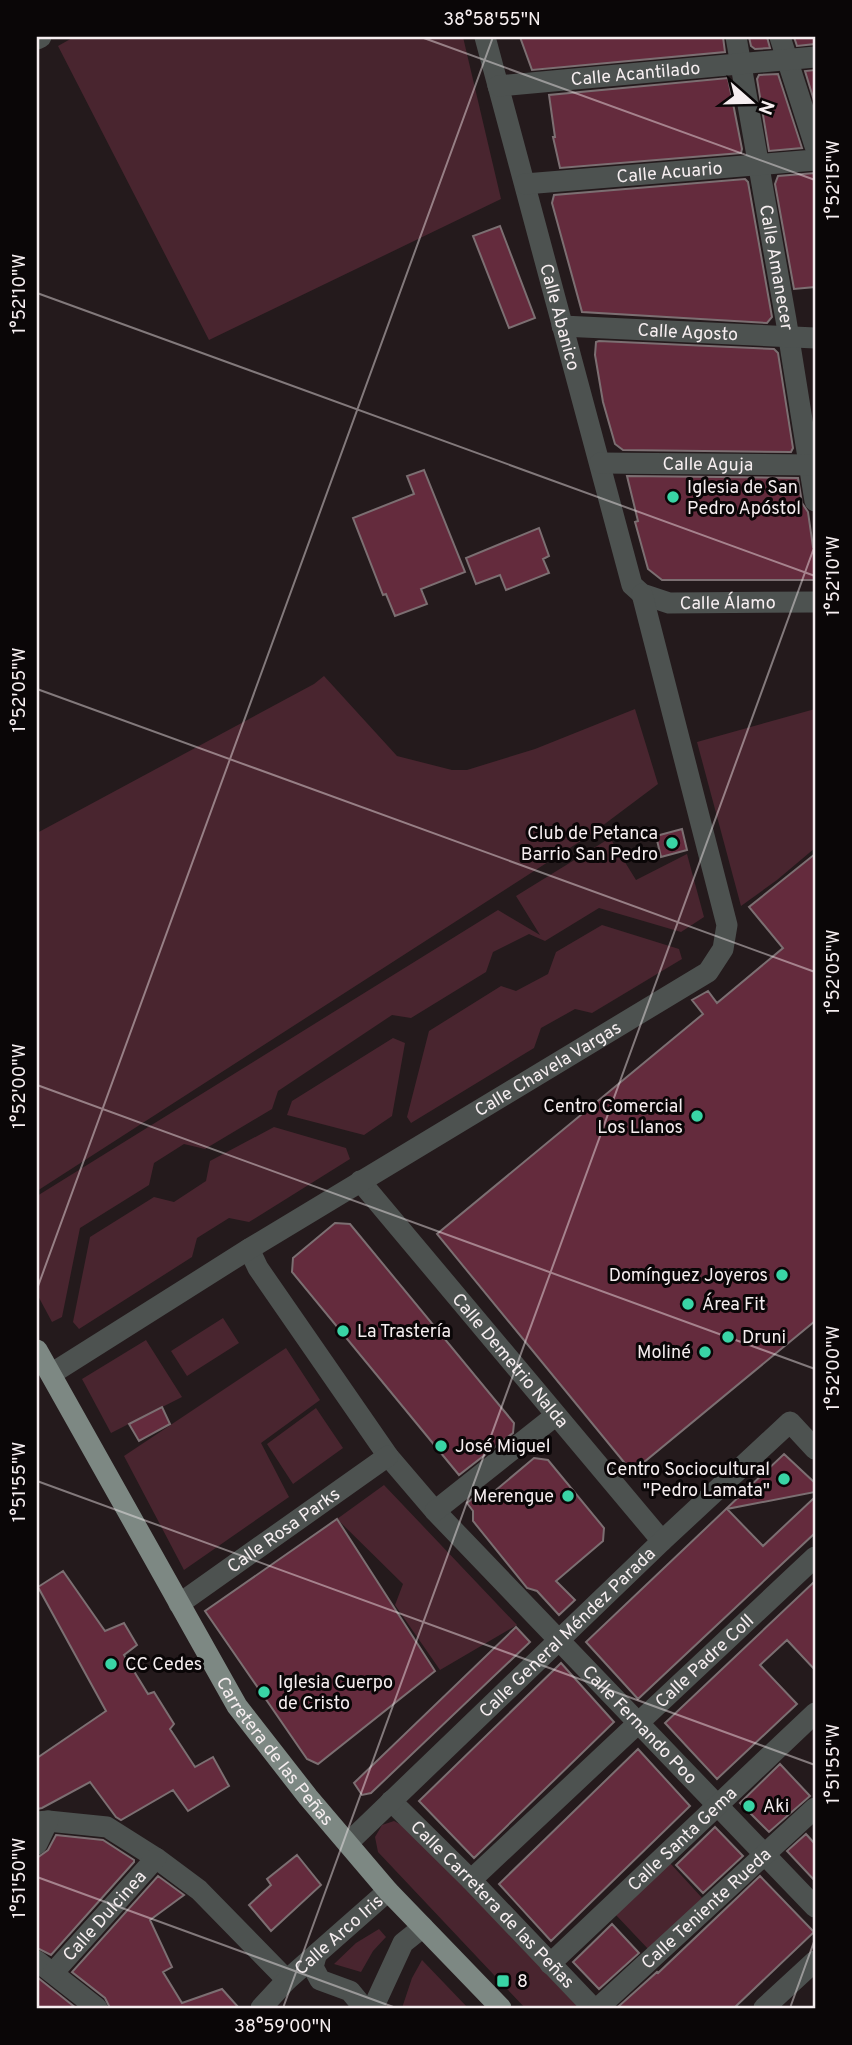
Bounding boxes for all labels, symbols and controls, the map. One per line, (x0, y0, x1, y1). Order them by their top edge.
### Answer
text: 38°58'55"N (443, 9, 541, 32)
street label: Calle Acantilado (570, 58, 701, 92)
north arrow (716, 66, 786, 136)
text: N (751, 97, 779, 118)
text: 1°52'15"W (823, 140, 846, 220)
street label: Calle Acuario (616, 158, 723, 189)
street label: Calle Amanecer (753, 203, 798, 332)
text: 1°52'10"W (9, 254, 32, 334)
street label: Calle Abanico (533, 261, 584, 374)
street label: Calle Agosto (637, 320, 739, 347)
street label: Calle Aguja (662, 454, 753, 477)
place label: Iglesia de San Pedro Apóstol (687, 477, 801, 521)
marker: Iglesia de San Pedro Apóstol (665, 489, 681, 505)
text: 1°52'10"W (823, 536, 846, 616)
street label: Calle Álamo (680, 591, 776, 616)
text: 1°52'05"W (9, 647, 32, 733)
place label: Club de Petanca Barrio San Pedro (521, 823, 658, 867)
marker: Club de Petanca Barrio San Pedro (664, 835, 680, 851)
text: 1°52'05"W (823, 929, 846, 1015)
street label: Calle Chavela Vargas (471, 1017, 626, 1123)
text: 1°52'00"W (9, 1043, 32, 1129)
place label: Centro Comercial Los Llanos (543, 1096, 683, 1140)
marker: Centro Comercial Los Llanos (689, 1108, 705, 1124)
place label: Domínguez Joyeros (609, 1265, 768, 1288)
marker: Domínguez Joyeros (774, 1267, 790, 1283)
street label: Calle Demetrio Nalda (446, 1289, 572, 1434)
place label: Área Fit (702, 1292, 766, 1317)
marker: Área Fit (680, 1296, 696, 1312)
place label: La Trastería (357, 1321, 451, 1344)
marker: La Trastería (335, 1323, 351, 1339)
text: 1°52'00"W (823, 1325, 846, 1411)
place label: Druni (742, 1327, 786, 1350)
marker: Druni (720, 1329, 736, 1345)
place label: Moliné (637, 1342, 691, 1365)
marker: Moliné (697, 1344, 713, 1360)
place label: José Miguel (455, 1436, 551, 1459)
marker: José Miguel (433, 1438, 449, 1454)
text: 1°51'55"W (9, 1442, 32, 1522)
place label: Centro Sociocultural "Pedro Lamata" (606, 1459, 770, 1503)
marker: Centro Sociocultural "Pedro Lamata" (776, 1471, 792, 1487)
street label: Calle Rosa Parks (223, 1483, 345, 1579)
place label: Merengue (473, 1486, 554, 1509)
marker: Merengue (560, 1488, 576, 1504)
street label: Calle General Méndez Parada (475, 1543, 661, 1724)
street label: Calle Padre Coll (651, 1610, 759, 1714)
place label: CC Cedes (125, 1654, 202, 1677)
marker: CC Cedes (103, 1656, 119, 1672)
street label: Calle Fernando Poo (576, 1661, 701, 1790)
place label: Iglesia Cuerpo de Cristo (278, 1672, 393, 1716)
street label: Carretera de las Peñas (210, 1673, 338, 1831)
marker: Iglesia Cuerpo de Cristo (256, 1684, 272, 1700)
text: 1°51'55"W (823, 1724, 846, 1804)
street label: Calle Santa Gema (624, 1783, 743, 1897)
place label: Aki (763, 1796, 789, 1819)
marker: Aki (741, 1798, 757, 1814)
street label: Calle Carretera de las Peñas (405, 1816, 579, 1994)
text: 1°51'50"W (9, 1838, 32, 1918)
street label: Calle Teniente Rueda (637, 1844, 777, 1975)
street label: Calle Dulcinea (59, 1866, 152, 1967)
street label: Calle Arco Iris (290, 1890, 389, 1981)
place label: 8 (517, 1971, 528, 1994)
marker: 8 (495, 1973, 511, 1989)
text: 38°59'00"N (234, 2016, 332, 2039)

